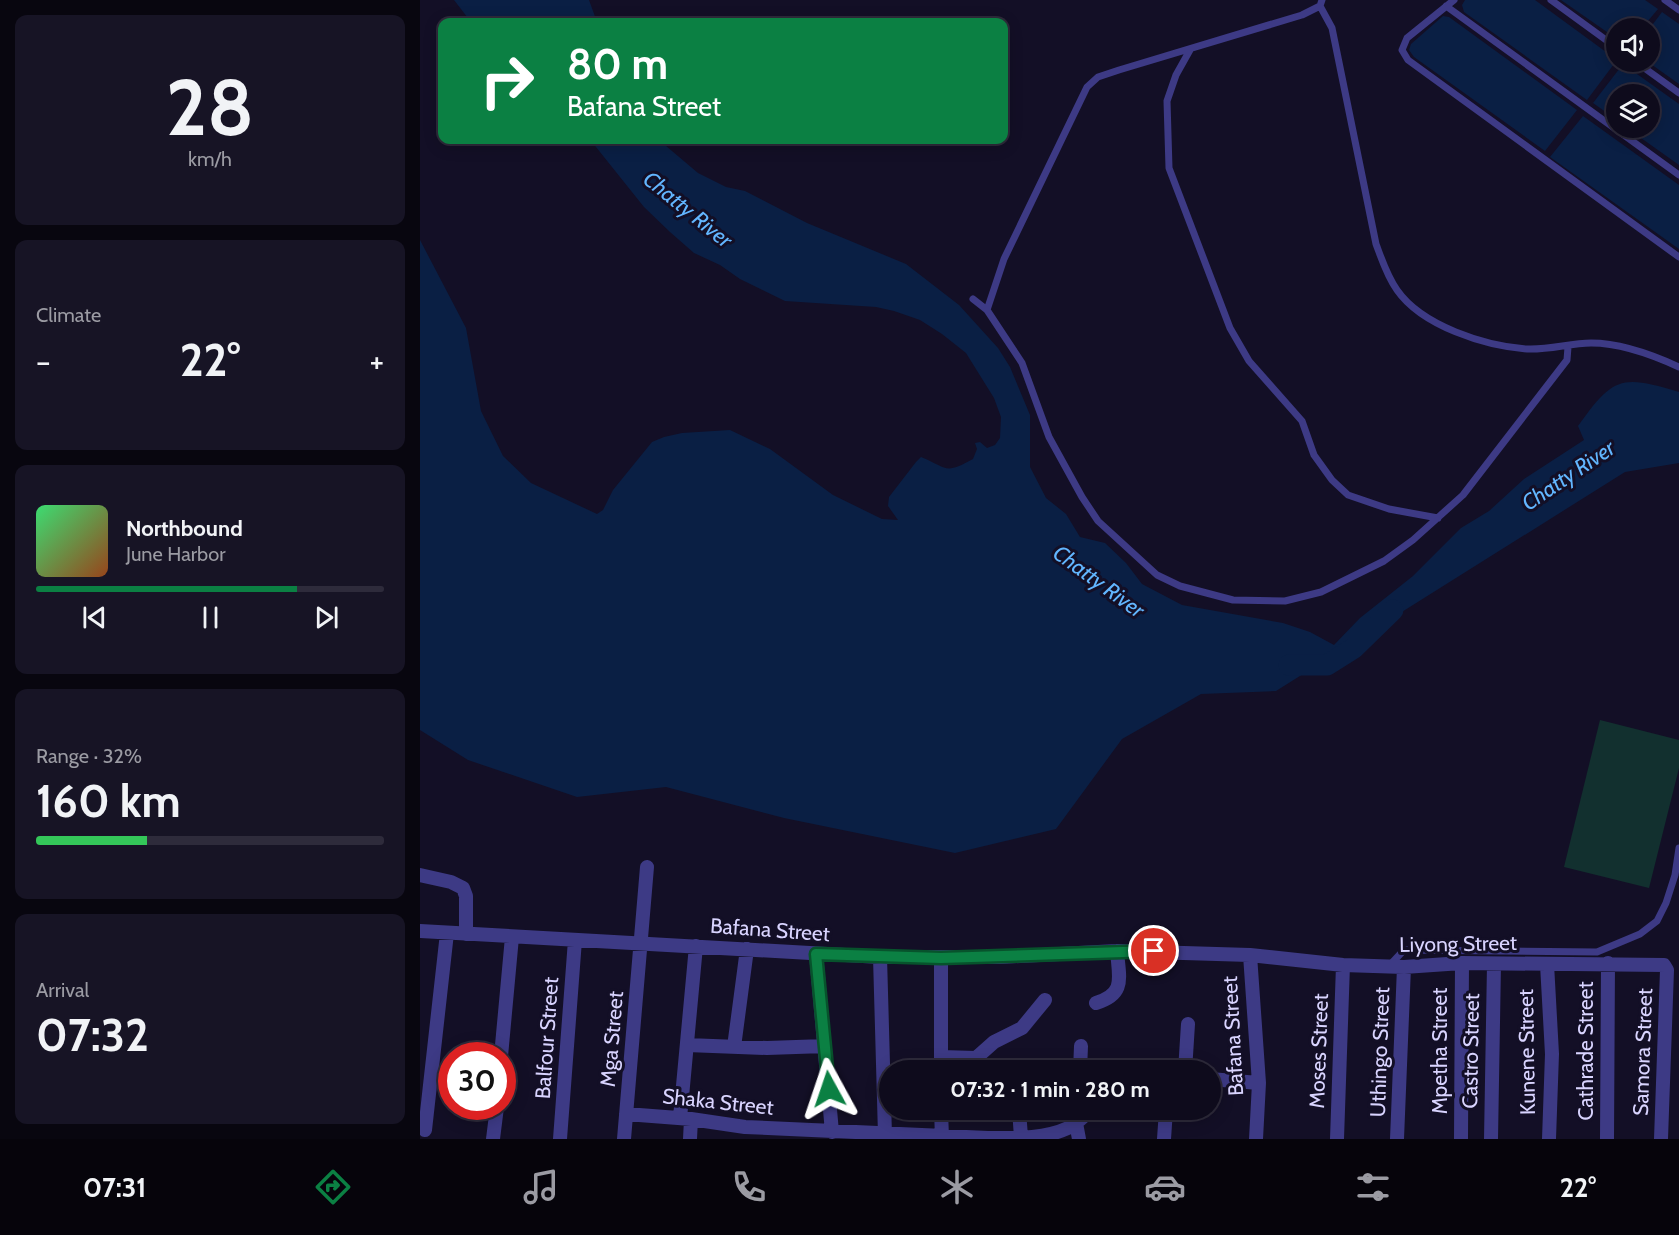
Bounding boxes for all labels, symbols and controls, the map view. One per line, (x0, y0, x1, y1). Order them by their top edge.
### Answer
map controls (1606, 18, 1660, 138)
button: sound (1606, 18, 1660, 72)
text: 80 m (567, 38, 668, 90)
icon: right (468, 42, 546, 120)
text: 28 (166, 60, 254, 155)
button: layers (1606, 84, 1660, 138)
text: Bafana Street (567, 90, 721, 123)
text: km/h (188, 147, 232, 171)
water label: Chatty River (638, 165, 739, 254)
text: Climate (36, 303, 101, 327)
text: 22° (180, 333, 240, 387)
text: − (36, 341, 51, 381)
text: + (369, 341, 384, 381)
water label: Chatty River (1517, 434, 1621, 516)
text: Northbound (126, 515, 243, 542)
water label: Chatty River (1048, 539, 1151, 624)
text: June Harbor (126, 542, 226, 566)
icon: previous (78, 601, 111, 634)
icon: pause (194, 601, 227, 634)
icon: next (310, 601, 343, 634)
text: Range · 32% (36, 744, 142, 768)
text: 160 km (36, 774, 181, 828)
street label: Bafana Street (709, 913, 831, 946)
pin (1128, 925, 1179, 976)
street label: Liyong Street (1399, 930, 1517, 957)
icon: arrive (1137, 934, 1170, 967)
street label: Bafana Street (1217, 975, 1248, 1097)
street label: Balfour Street (530, 976, 563, 1100)
text: Arrival (36, 978, 89, 1002)
street label: Cathrade Street (1573, 982, 1598, 1120)
street label: Uthingo Street (1365, 986, 1394, 1118)
street label: Mpetha Street (1427, 988, 1452, 1114)
street label: Samora Street (1628, 988, 1657, 1116)
street label: Kunene Street (1513, 989, 1540, 1115)
street label: Mga Street (595, 990, 628, 1088)
street label: Moses Street (1304, 993, 1333, 1109)
street label: Castro Street (1457, 993, 1484, 1109)
text: 07:32 (36, 1008, 149, 1062)
speed limit sign: 30 (438, 1042, 516, 1120)
position arrow (797, 1057, 861, 1121)
text: 07:32 · 1 min · 280 m (950, 1076, 1150, 1103)
street label: Shaka Street (661, 1083, 775, 1120)
icon: directions (312, 1166, 354, 1208)
icon: music (520, 1166, 562, 1208)
icon: phone (728, 1166, 770, 1208)
icon: climate (936, 1166, 978, 1208)
icon: car (1144, 1166, 1186, 1208)
icon: filters (1352, 1166, 1394, 1208)
text: 07:31 (83, 1171, 146, 1204)
text: 22° (1560, 1171, 1596, 1204)

